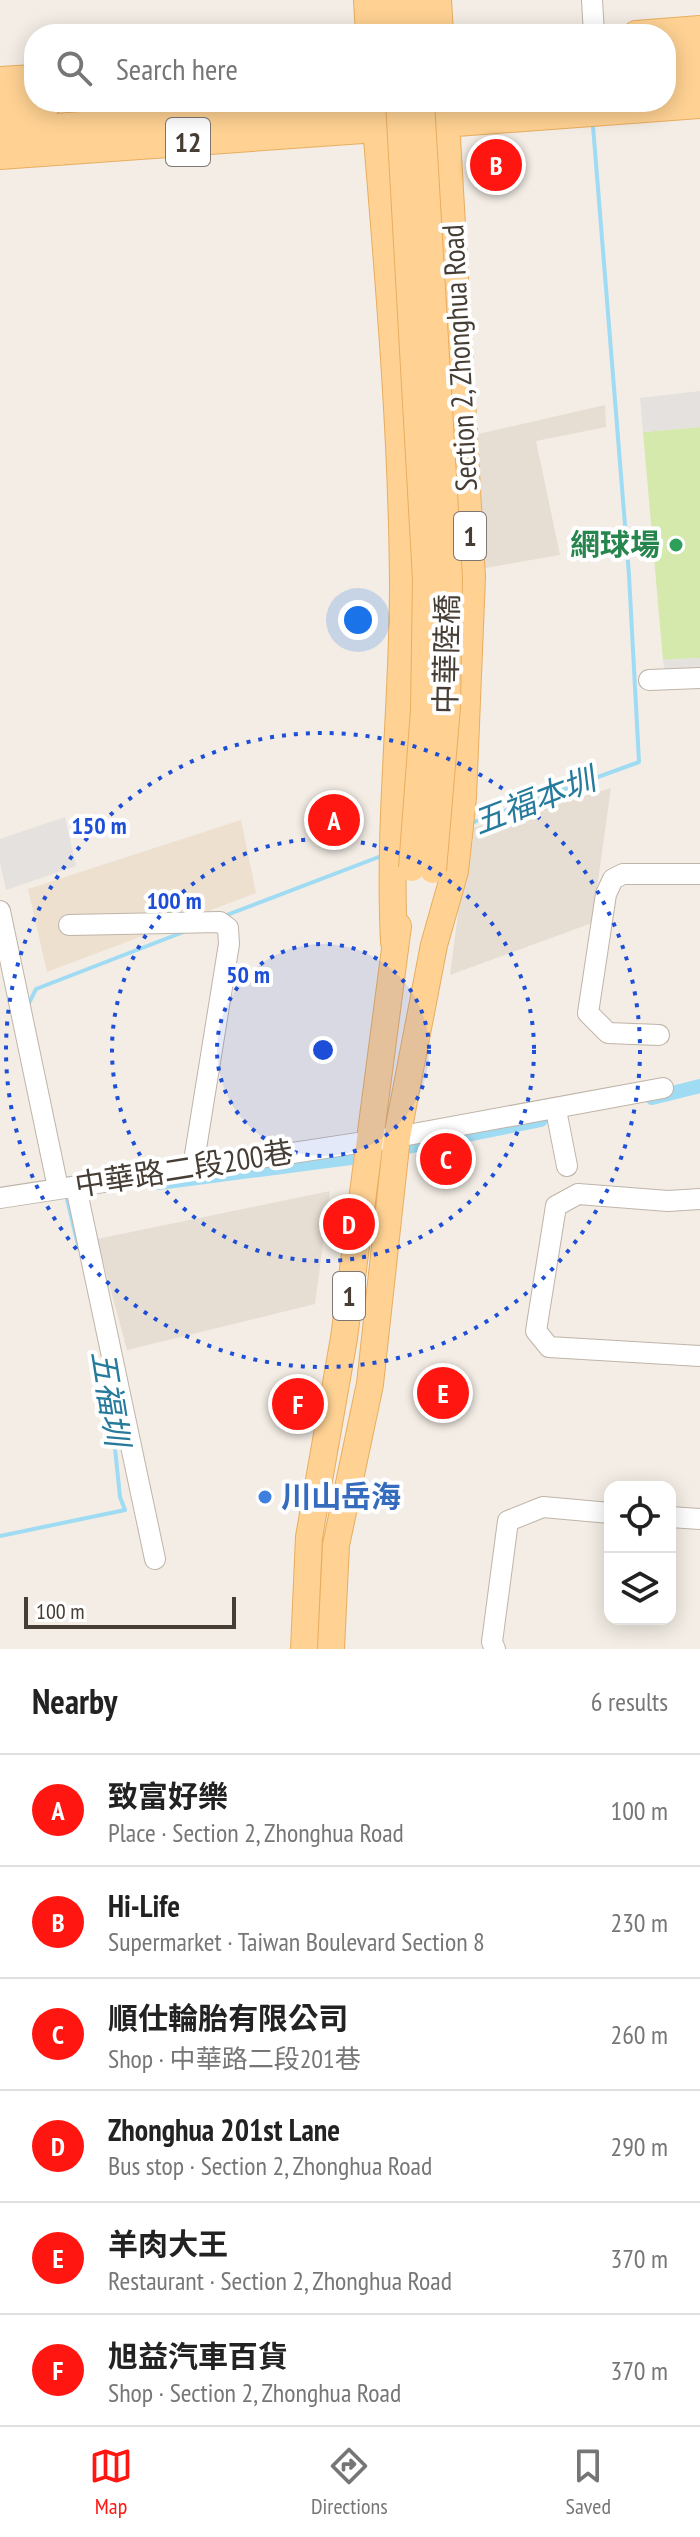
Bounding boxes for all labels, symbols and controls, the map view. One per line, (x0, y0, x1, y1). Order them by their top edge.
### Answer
search box (24, 24, 676, 112)
icon: search (52, 46, 96, 90)
text: Search here (116, 49, 238, 88)
road number: 12 (166, 118, 210, 166)
pin: B (470, 135, 522, 195)
street label: Section 2, Zhonghua Road (432, 224, 485, 492)
road number: 1 (454, 512, 486, 560)
place label: 網球場 (570, 524, 660, 563)
marker: 網球場 (667, 536, 685, 554)
street label: 中華陸橋 (425, 594, 466, 714)
your location (338, 600, 378, 640)
water label: 五福本圳 (466, 756, 605, 843)
pin: A (308, 790, 360, 850)
text: 150 m (71, 810, 127, 841)
text: 100 m (146, 885, 202, 916)
text: 50 m (226, 959, 270, 990)
centre of rings (309, 1036, 337, 1064)
pin: C (420, 1129, 472, 1189)
street label: 中華路二段200巷 (72, 1131, 296, 1204)
pin: D (323, 1194, 375, 1254)
road number: 1 (333, 1272, 365, 1320)
water label: 五福圳 (83, 1347, 140, 1452)
pin: E (417, 1363, 469, 1423)
pin: F (272, 1374, 324, 1434)
place label: 川山岳海 (281, 1476, 401, 1515)
map controls (604, 1481, 676, 1625)
button: locate (604, 1481, 676, 1553)
marker: 川山岳海 (256, 1488, 274, 1506)
button: layers (604, 1553, 676, 1625)
scale bar (24, 1593, 236, 1629)
text: 100 m (36, 1597, 85, 1625)
text: Nearby (32, 1679, 117, 1723)
text: 6 results (591, 1685, 668, 1718)
text: 致富好樂 (108, 1776, 228, 1815)
text: A (51, 1794, 65, 1827)
text: 100 m (610, 1794, 668, 1827)
text: Place · Section 2, Zhonghua Road (108, 1816, 404, 1849)
text: Hi-Life (108, 1886, 180, 1925)
text: B (52, 1906, 64, 1939)
text: 230 m (610, 1906, 668, 1939)
text: Supermarket · Taiwan Boulevard Section 8 (108, 1925, 485, 1958)
text: 順仕輪胎有限公司 (108, 1998, 348, 2037)
text: C (52, 2018, 64, 2051)
text: 260 m (610, 2018, 668, 2051)
text: Shop · 中華路二段201巷 (108, 2042, 361, 2075)
text: Zhonghua 201st Lane (108, 2110, 340, 2149)
text: D (51, 2130, 65, 2163)
text: 290 m (610, 2130, 668, 2163)
text: Bus stop · Section 2, Zhonghua Road (108, 2149, 432, 2182)
text: 羊肉大王 (108, 2224, 228, 2263)
text: E (52, 2242, 64, 2275)
text: 370 m (610, 2242, 668, 2275)
text: Restaurant · Section 2, Zhonghua Road (108, 2264, 452, 2297)
text: 旭益汽車百貨 (108, 2336, 288, 2375)
text: F (53, 2354, 63, 2387)
text: 370 m (610, 2354, 668, 2387)
text: Shop · Section 2, Zhonghua Road (108, 2376, 401, 2409)
tab: Map (89, 2444, 133, 2520)
tab: Directions (311, 2444, 388, 2520)
tab: Saved (566, 2444, 611, 2520)

